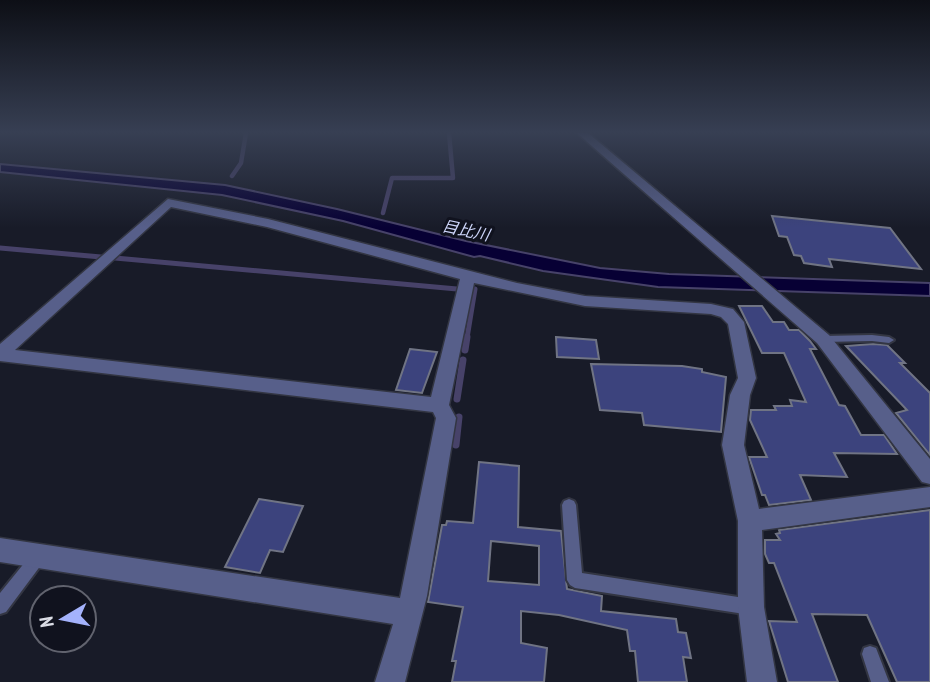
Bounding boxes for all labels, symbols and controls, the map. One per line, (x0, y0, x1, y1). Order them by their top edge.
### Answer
water label: 目比川 (440, 215, 494, 245)
north arrow (28, 584, 98, 654)
text: N (34, 615, 59, 629)

